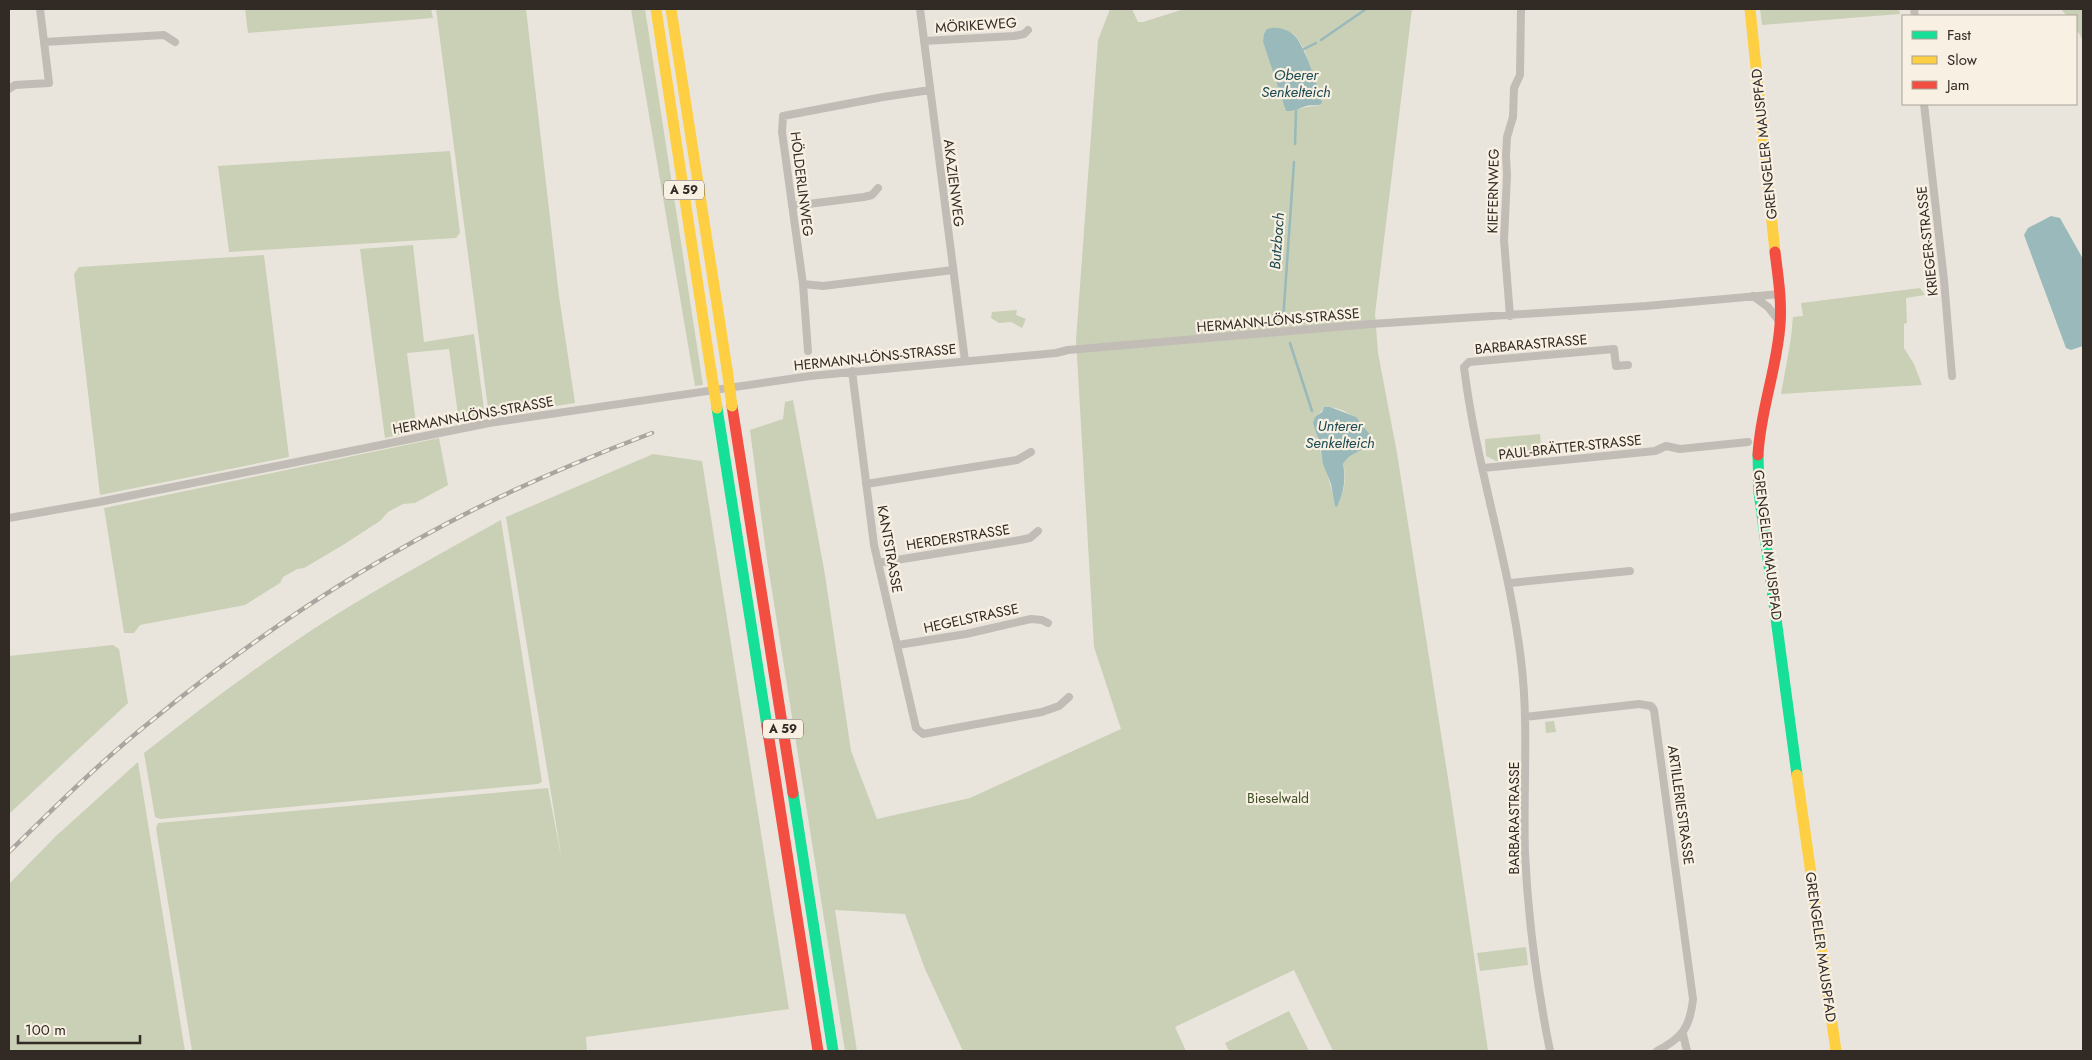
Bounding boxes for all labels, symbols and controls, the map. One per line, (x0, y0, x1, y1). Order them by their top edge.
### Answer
street label: MÖRIKEWEG (935, 12, 1018, 38)
legend (1902, 15, 2077, 105)
text: Fast (1947, 24, 1971, 46)
text: Slow (1947, 49, 1978, 71)
water label: Oberer Senkelteich (1261, 64, 1331, 103)
street label: GRENGELER MAUSPFAD (1746, 68, 1782, 220)
text: Jam (1945, 74, 1970, 96)
street label: HÖLDERLINWEG (786, 130, 818, 238)
street label: AKAZIENWEG (939, 138, 969, 228)
street label: KIEFERNWEG (1482, 148, 1504, 234)
road number: A 59 (664, 180, 704, 200)
street label: KRIEGER-STRASSE (1911, 185, 1943, 297)
water label: Butzbach (1264, 212, 1290, 270)
street label: HERMANN-LÖNS-STRASSE (1196, 303, 1360, 337)
street label: BARBARASTRASSE (1474, 329, 1588, 359)
street label: HERMANN-LÖNS-STRASSE (793, 339, 957, 375)
street label: HERMANN-LÖNS-STRASSE (391, 391, 555, 439)
water label: Unterer Senkelteich (1305, 415, 1375, 454)
street label: PAUL-BRÄTTER-STRASSE (1497, 430, 1643, 464)
street label: GRENGELER MAUSPFAD (1749, 469, 1787, 621)
street label: KANTSTRASSE (872, 504, 908, 594)
street label: HERDERSTRASSE (905, 519, 1011, 555)
street label: HEGELSTRASSE (922, 598, 1020, 638)
road number: A 59 (763, 720, 803, 739)
street label: ARTILLERIESTRASSE (1663, 744, 1699, 866)
street label: BARBARASTRASSE (1504, 762, 1524, 874)
park label: Bieselwald (1247, 788, 1309, 808)
street label: GRENGELER MAUSPFAD (1801, 871, 1841, 1023)
scale bar (18, 1012, 140, 1044)
text: 100 m (25, 1019, 66, 1041)

